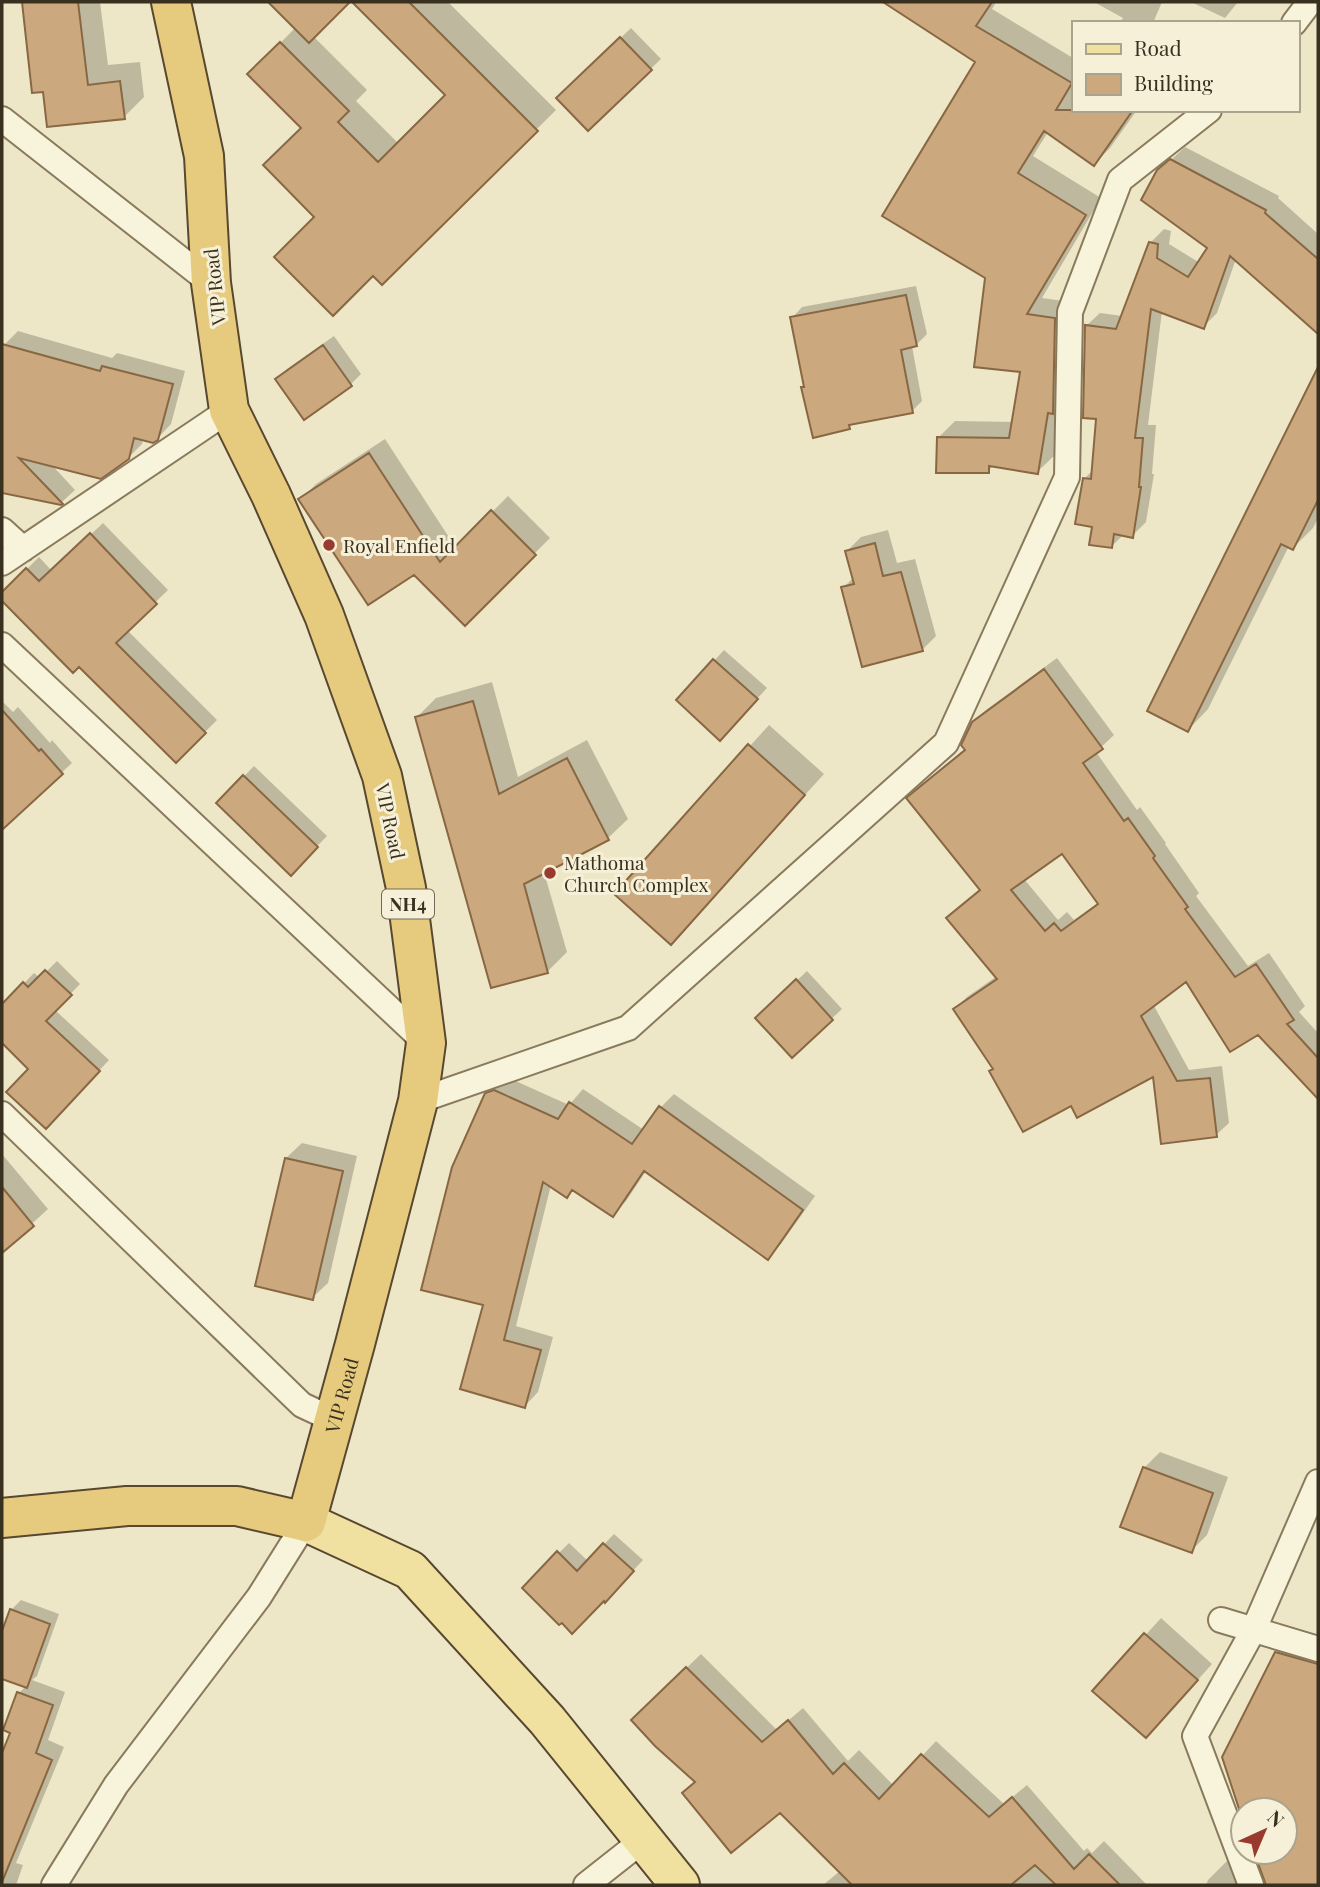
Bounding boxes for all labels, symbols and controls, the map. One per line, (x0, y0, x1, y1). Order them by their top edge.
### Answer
legend (1072, 21, 1299, 112)
text: Road (1134, 33, 1182, 61)
text: Building (1134, 68, 1213, 96)
street label: VIP Road (197, 247, 231, 328)
place label: Royal Enfield (343, 532, 455, 558)
marker: Royal Enfield (321, 537, 337, 553)
street label: VIP Road (370, 780, 412, 861)
place label: Mathoma Church Complex (564, 849, 708, 897)
marker: Mathoma Church Complex (542, 865, 558, 881)
road number: NH4 (382, 890, 434, 918)
street label: VIP Road (318, 1355, 364, 1437)
north arrow (1229, 1796, 1299, 1866)
text: N (1263, 1804, 1291, 1832)

